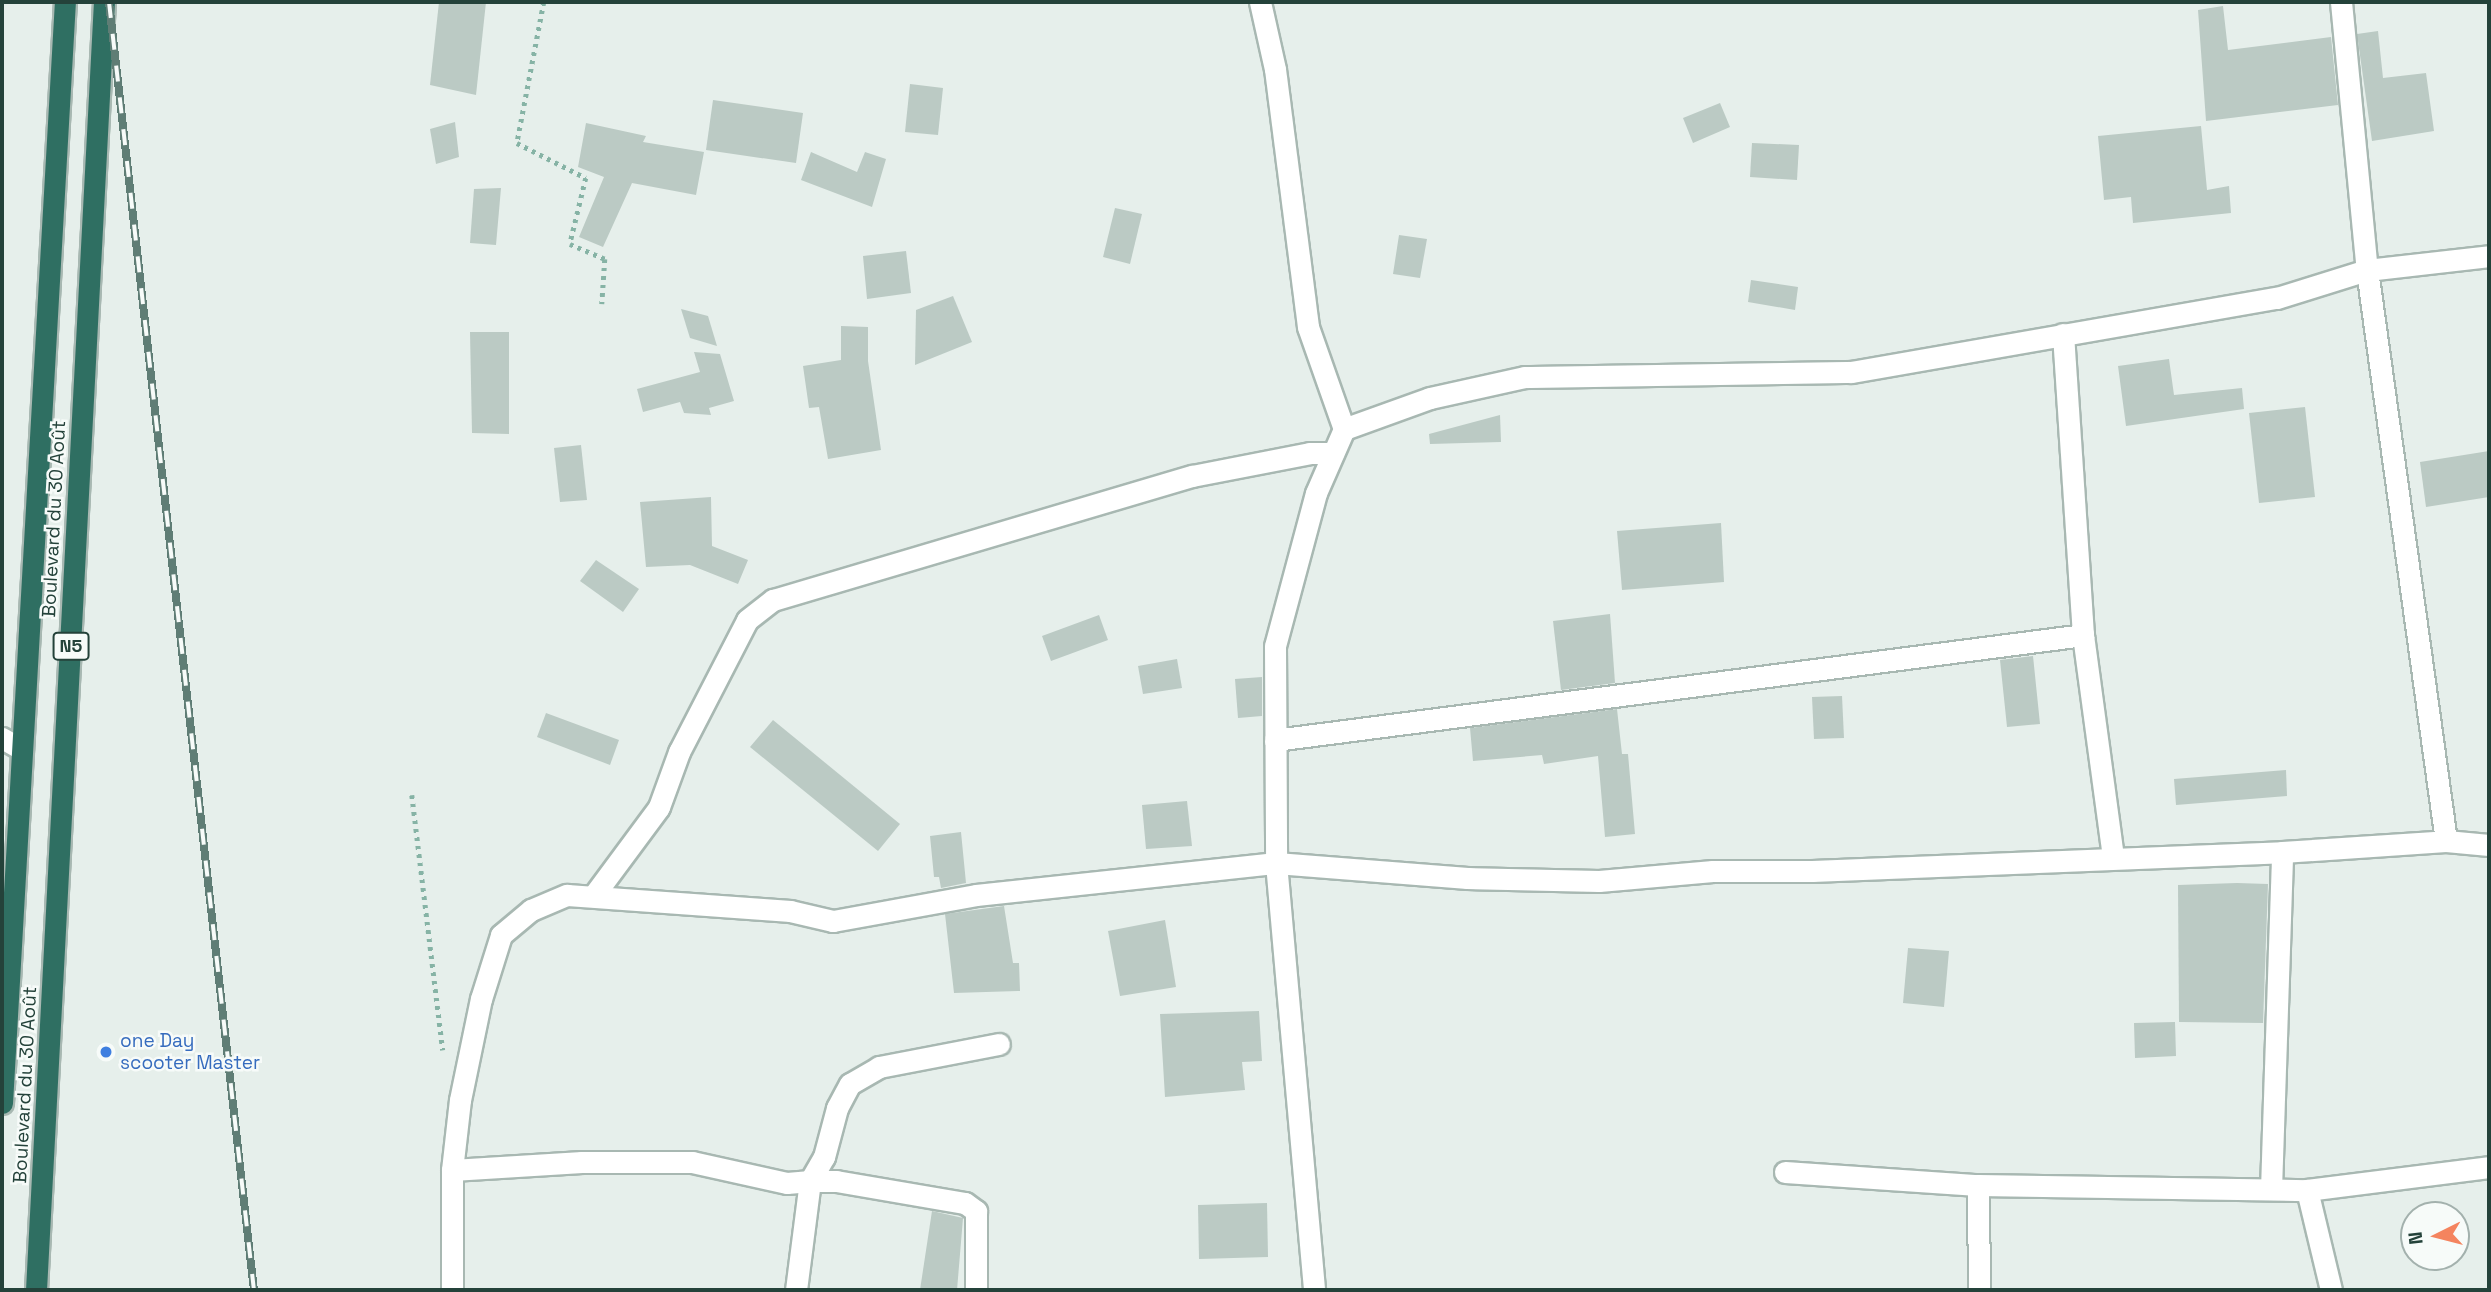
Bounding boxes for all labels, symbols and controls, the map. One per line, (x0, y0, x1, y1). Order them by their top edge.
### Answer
street label: Boulevard du 30 Août (37, 420, 71, 618)
road number: N5 (52, 632, 90, 660)
street label: Boulevard du 30 Août (8, 986, 42, 1184)
place label: one Day scooter Master (120, 1030, 260, 1074)
marker: one Day scooter Master (98, 1044, 114, 1060)
north arrow (2400, 1201, 2470, 1271)
text: N (2403, 1230, 2429, 1246)

